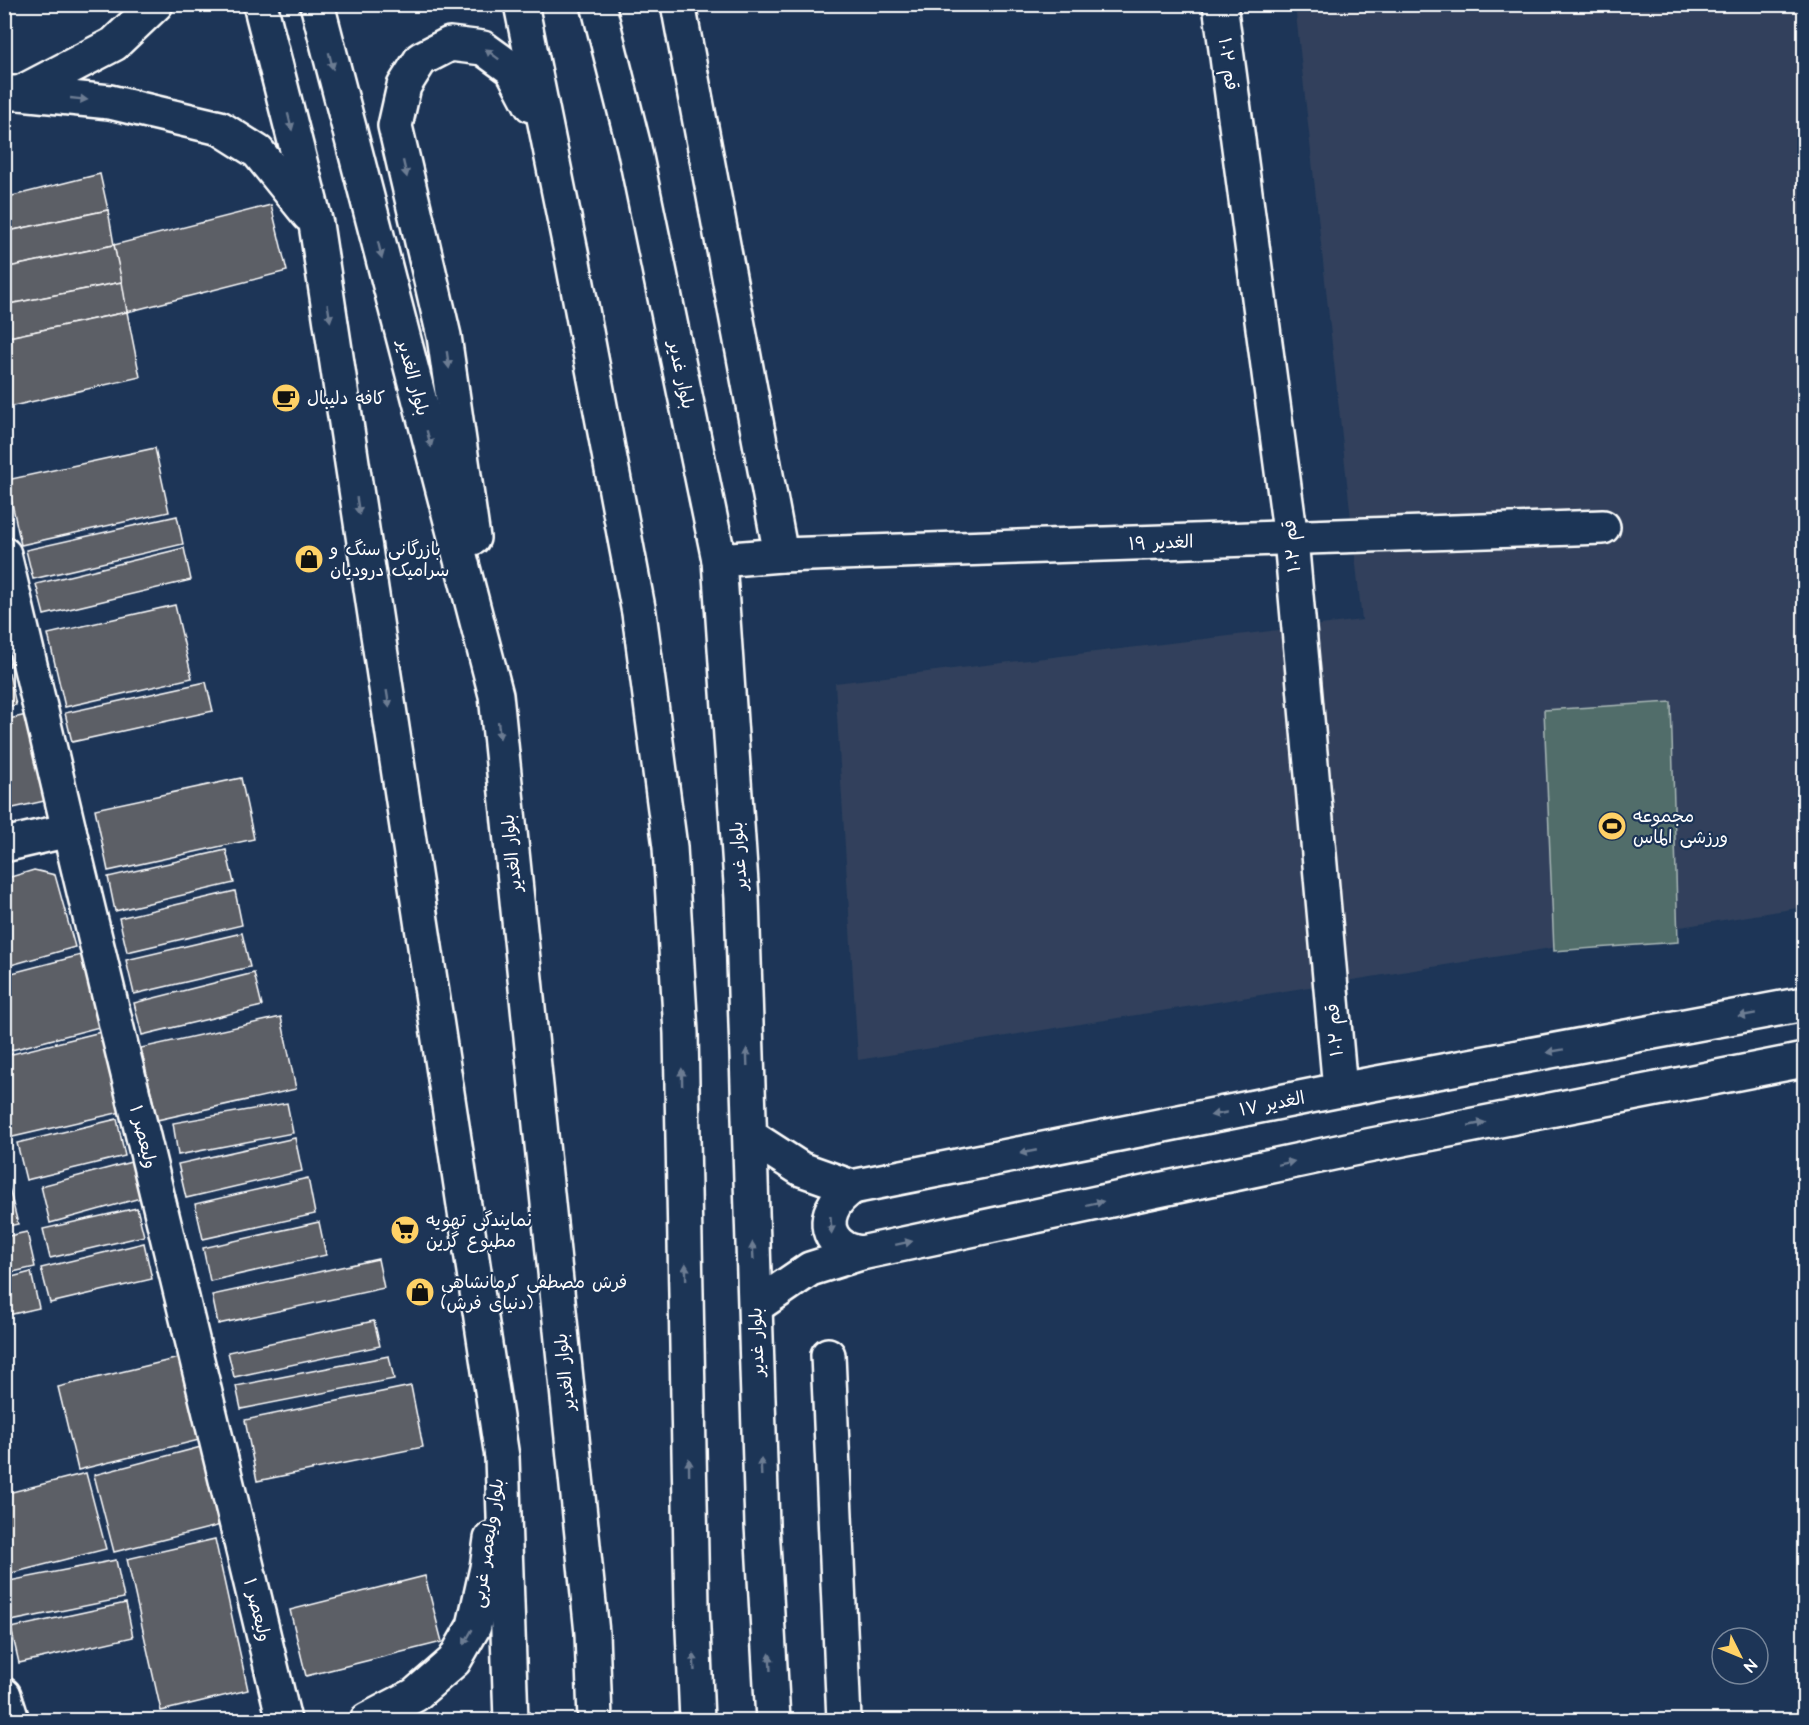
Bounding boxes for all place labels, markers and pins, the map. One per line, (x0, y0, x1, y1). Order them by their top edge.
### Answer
cafe icon: کافه دلیبال (270, 382, 302, 414)
place label: کافه دلیبال (307, 386, 386, 411)
place label: بازرگانی سنگ و سرامیک درودیان (328, 537, 449, 583)
shop icon: بازرگانی سنگ و سرامیک درودیان (293, 543, 325, 575)
place label: مجموعه ورزشی الماس (1633, 804, 1728, 850)
sports icon: مجموعه ورزشی الماس (1596, 810, 1628, 842)
place label: نمایندگی تهویه مطبوع گرین (426, 1208, 532, 1254)
supermarket icon: نمایندگی تهویه مطبوع گرین (389, 1214, 421, 1246)
place label: فرش مصطفی کرمانشاهی (دنیای فرش) (441, 1270, 627, 1316)
shop icon: فرش مصطفی کرمانشاهی (دنیای فرش) (404, 1276, 436, 1308)

